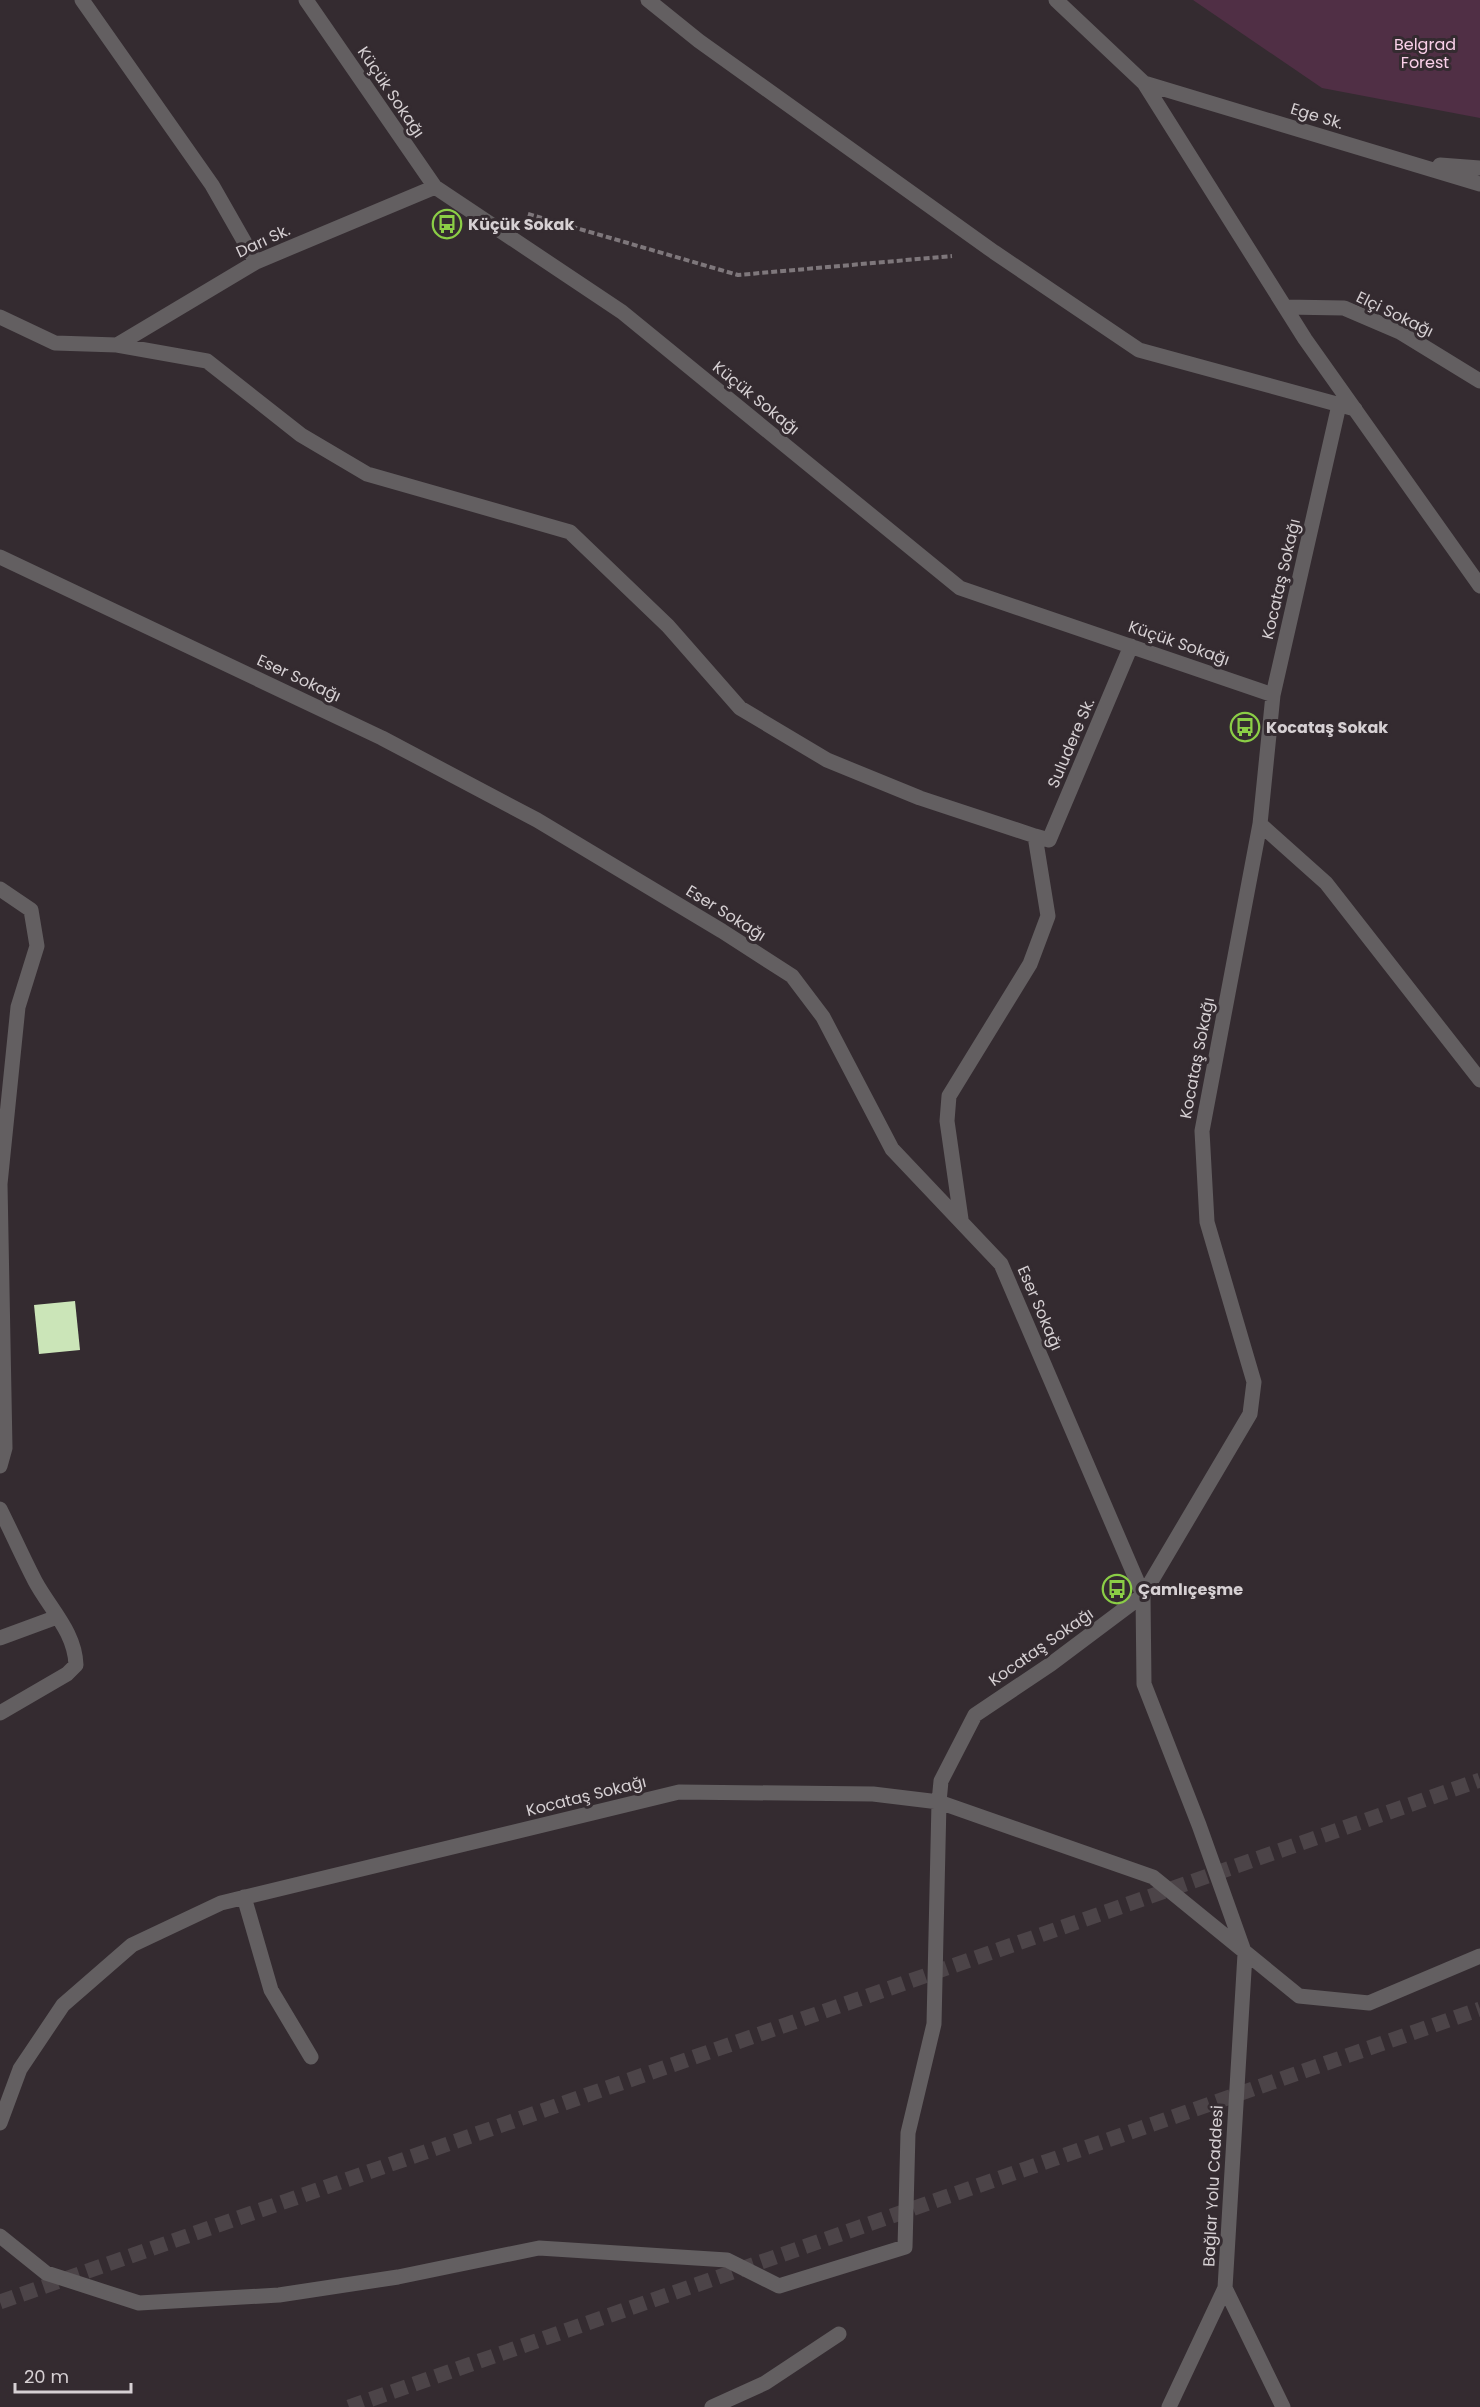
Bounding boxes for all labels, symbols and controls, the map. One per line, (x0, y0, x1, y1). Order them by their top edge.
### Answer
park label: Belgrad Forest (1394, 33, 1456, 74)
street label: Küçük Sokağı (352, 42, 430, 142)
street label: Ege Sk. (1288, 97, 1346, 135)
bus stop icon: Küçük Sokak (431, 208, 463, 240)
place label: Küçük Sokak (468, 213, 574, 236)
street label: Darı Sk. (232, 218, 294, 264)
street label: Elçi Sokağı (1352, 285, 1438, 343)
street label: Küçük Sokağı (708, 356, 804, 440)
street label: Kocataş Sokağı (1256, 516, 1306, 642)
street label: Küçük Sokağı (1125, 615, 1233, 671)
street label: Eser Sokağı (253, 649, 345, 707)
street label: Suludere Sk. (1042, 694, 1100, 792)
bus stop icon: Kocataş Sokak (1229, 711, 1261, 743)
place label: Kocataş Sokak (1266, 716, 1388, 739)
street label: Eser Sokağı (682, 879, 770, 947)
street label: Kocataş Sokağı (1174, 995, 1220, 1121)
street label: Eser Sokağı (1012, 1262, 1068, 1354)
bus stop icon: Çamlıçeşme (1101, 1573, 1133, 1605)
place label: Çamlıçeşme (1138, 1578, 1243, 1601)
street label: Kocataş Sokağı (984, 1602, 1098, 1692)
street label: Kocataş Sokağı (524, 1770, 648, 1822)
street label: Bağlar Yolu Caddesi (1197, 2105, 1229, 2267)
scale bar (15, 2356, 130, 2394)
text: 20 m (24, 2364, 69, 2389)

